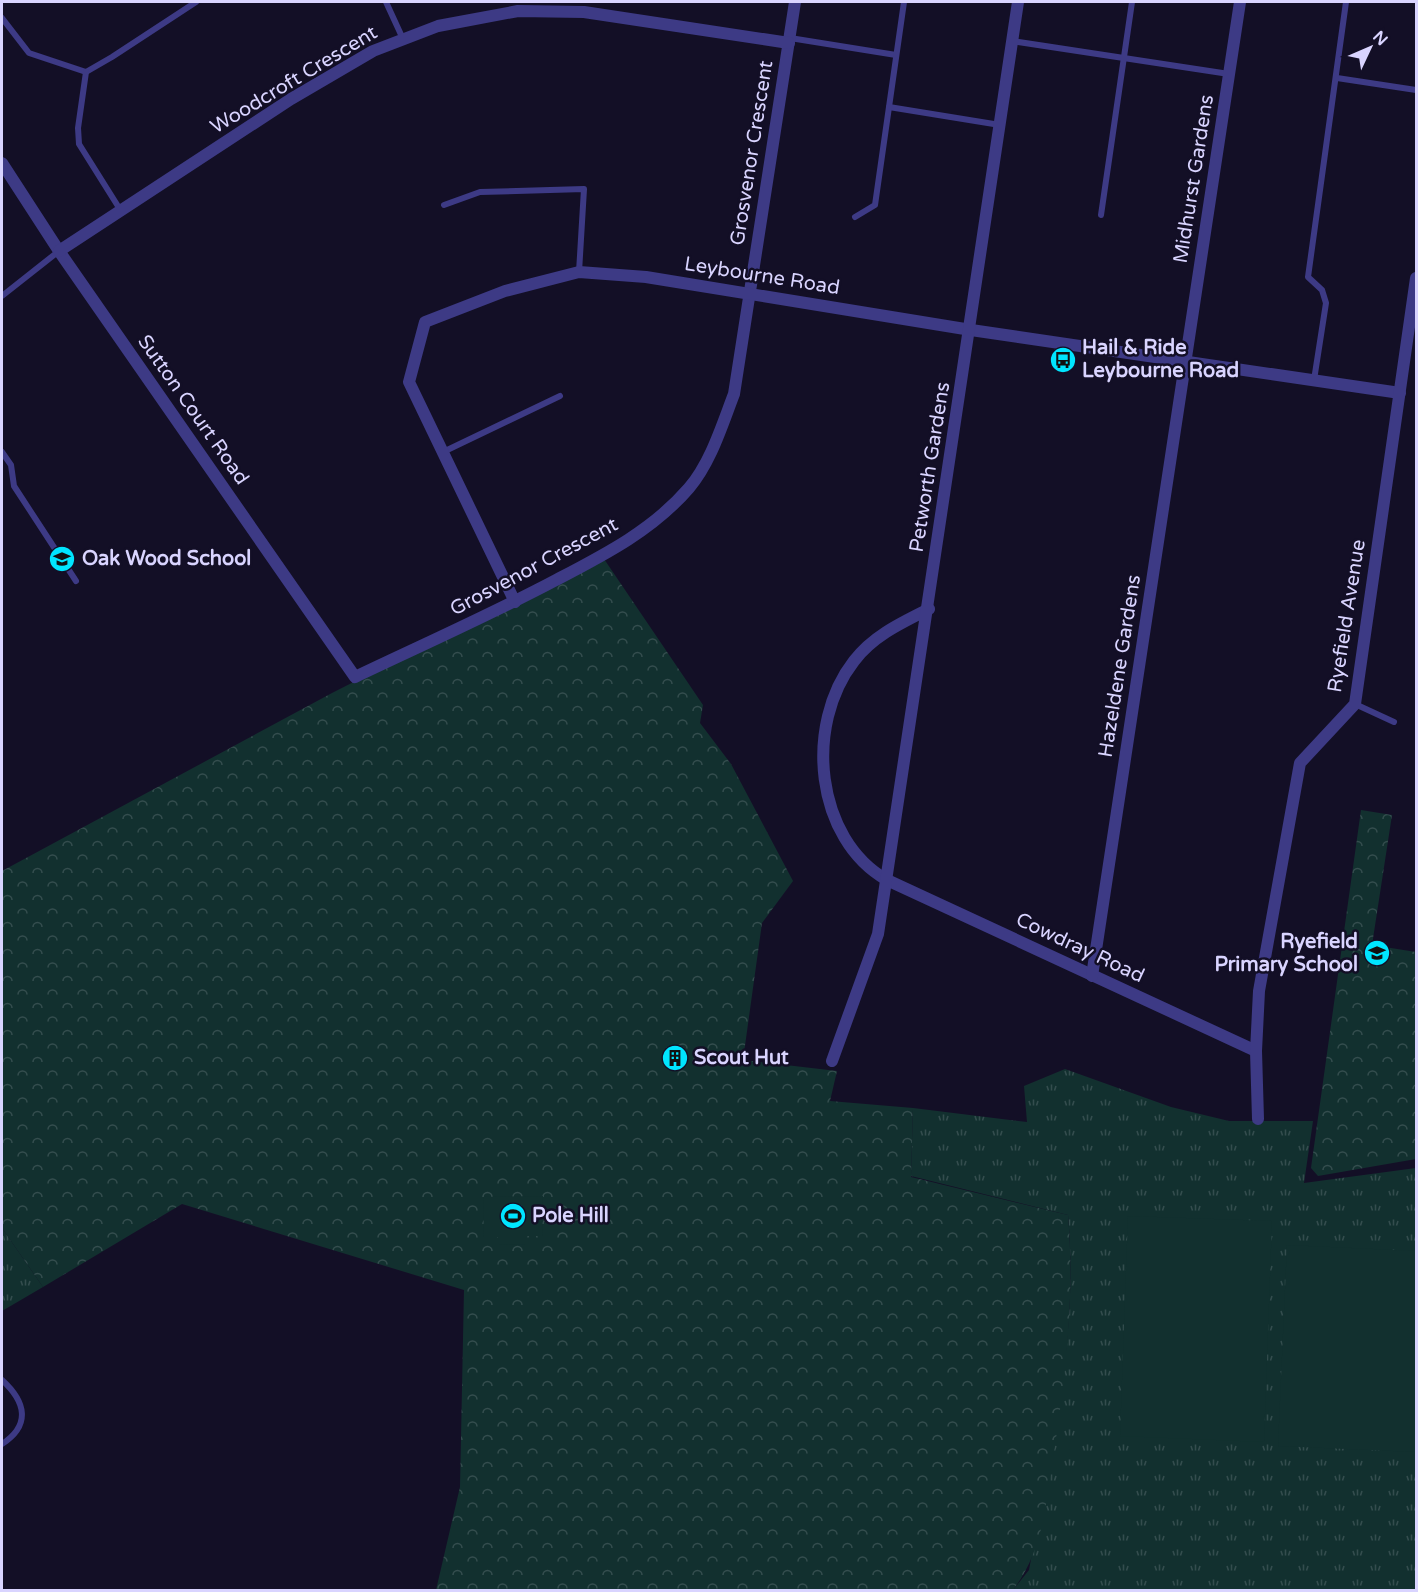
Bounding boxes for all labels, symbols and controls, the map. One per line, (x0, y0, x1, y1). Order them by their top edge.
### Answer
north arrow (1340, 18, 1400, 78)
street label: Woodcroft Crescent (206, 21, 382, 139)
text: N (1368, 27, 1392, 50)
street label: Grosvenor Crescent (726, 59, 779, 247)
street label: Midhurst Gardens (1169, 93, 1219, 265)
street label: Leybourne Road (683, 252, 841, 300)
street label: Sutton Court Road (132, 330, 254, 490)
place label: Hail & Ride Leybourne Road (1082, 336, 1239, 383)
bus stop icon: Hail & Ride Leybourne Road (1048, 345, 1078, 375)
street label: Petworth Gardens (905, 380, 955, 554)
street label: Grosvenor Crescent (446, 512, 622, 621)
street label: Ryefield Avenue (1323, 538, 1371, 694)
school or university icon: Oak Wood School (47, 544, 77, 574)
place label: Oak Wood School (82, 547, 251, 571)
street label: Hazeldene Gardens (1094, 573, 1146, 759)
street label: Cowdray Road (1012, 908, 1148, 988)
place label: Ryefield Primary School (1214, 930, 1358, 977)
school or university icon: Ryefield Primary School (1362, 938, 1392, 968)
building icon: Scout Hut (660, 1043, 690, 1073)
place label: Scout Hut (694, 1046, 789, 1070)
sports icon: Pole Hill (498, 1201, 528, 1231)
place label: Pole Hill (532, 1204, 609, 1228)

